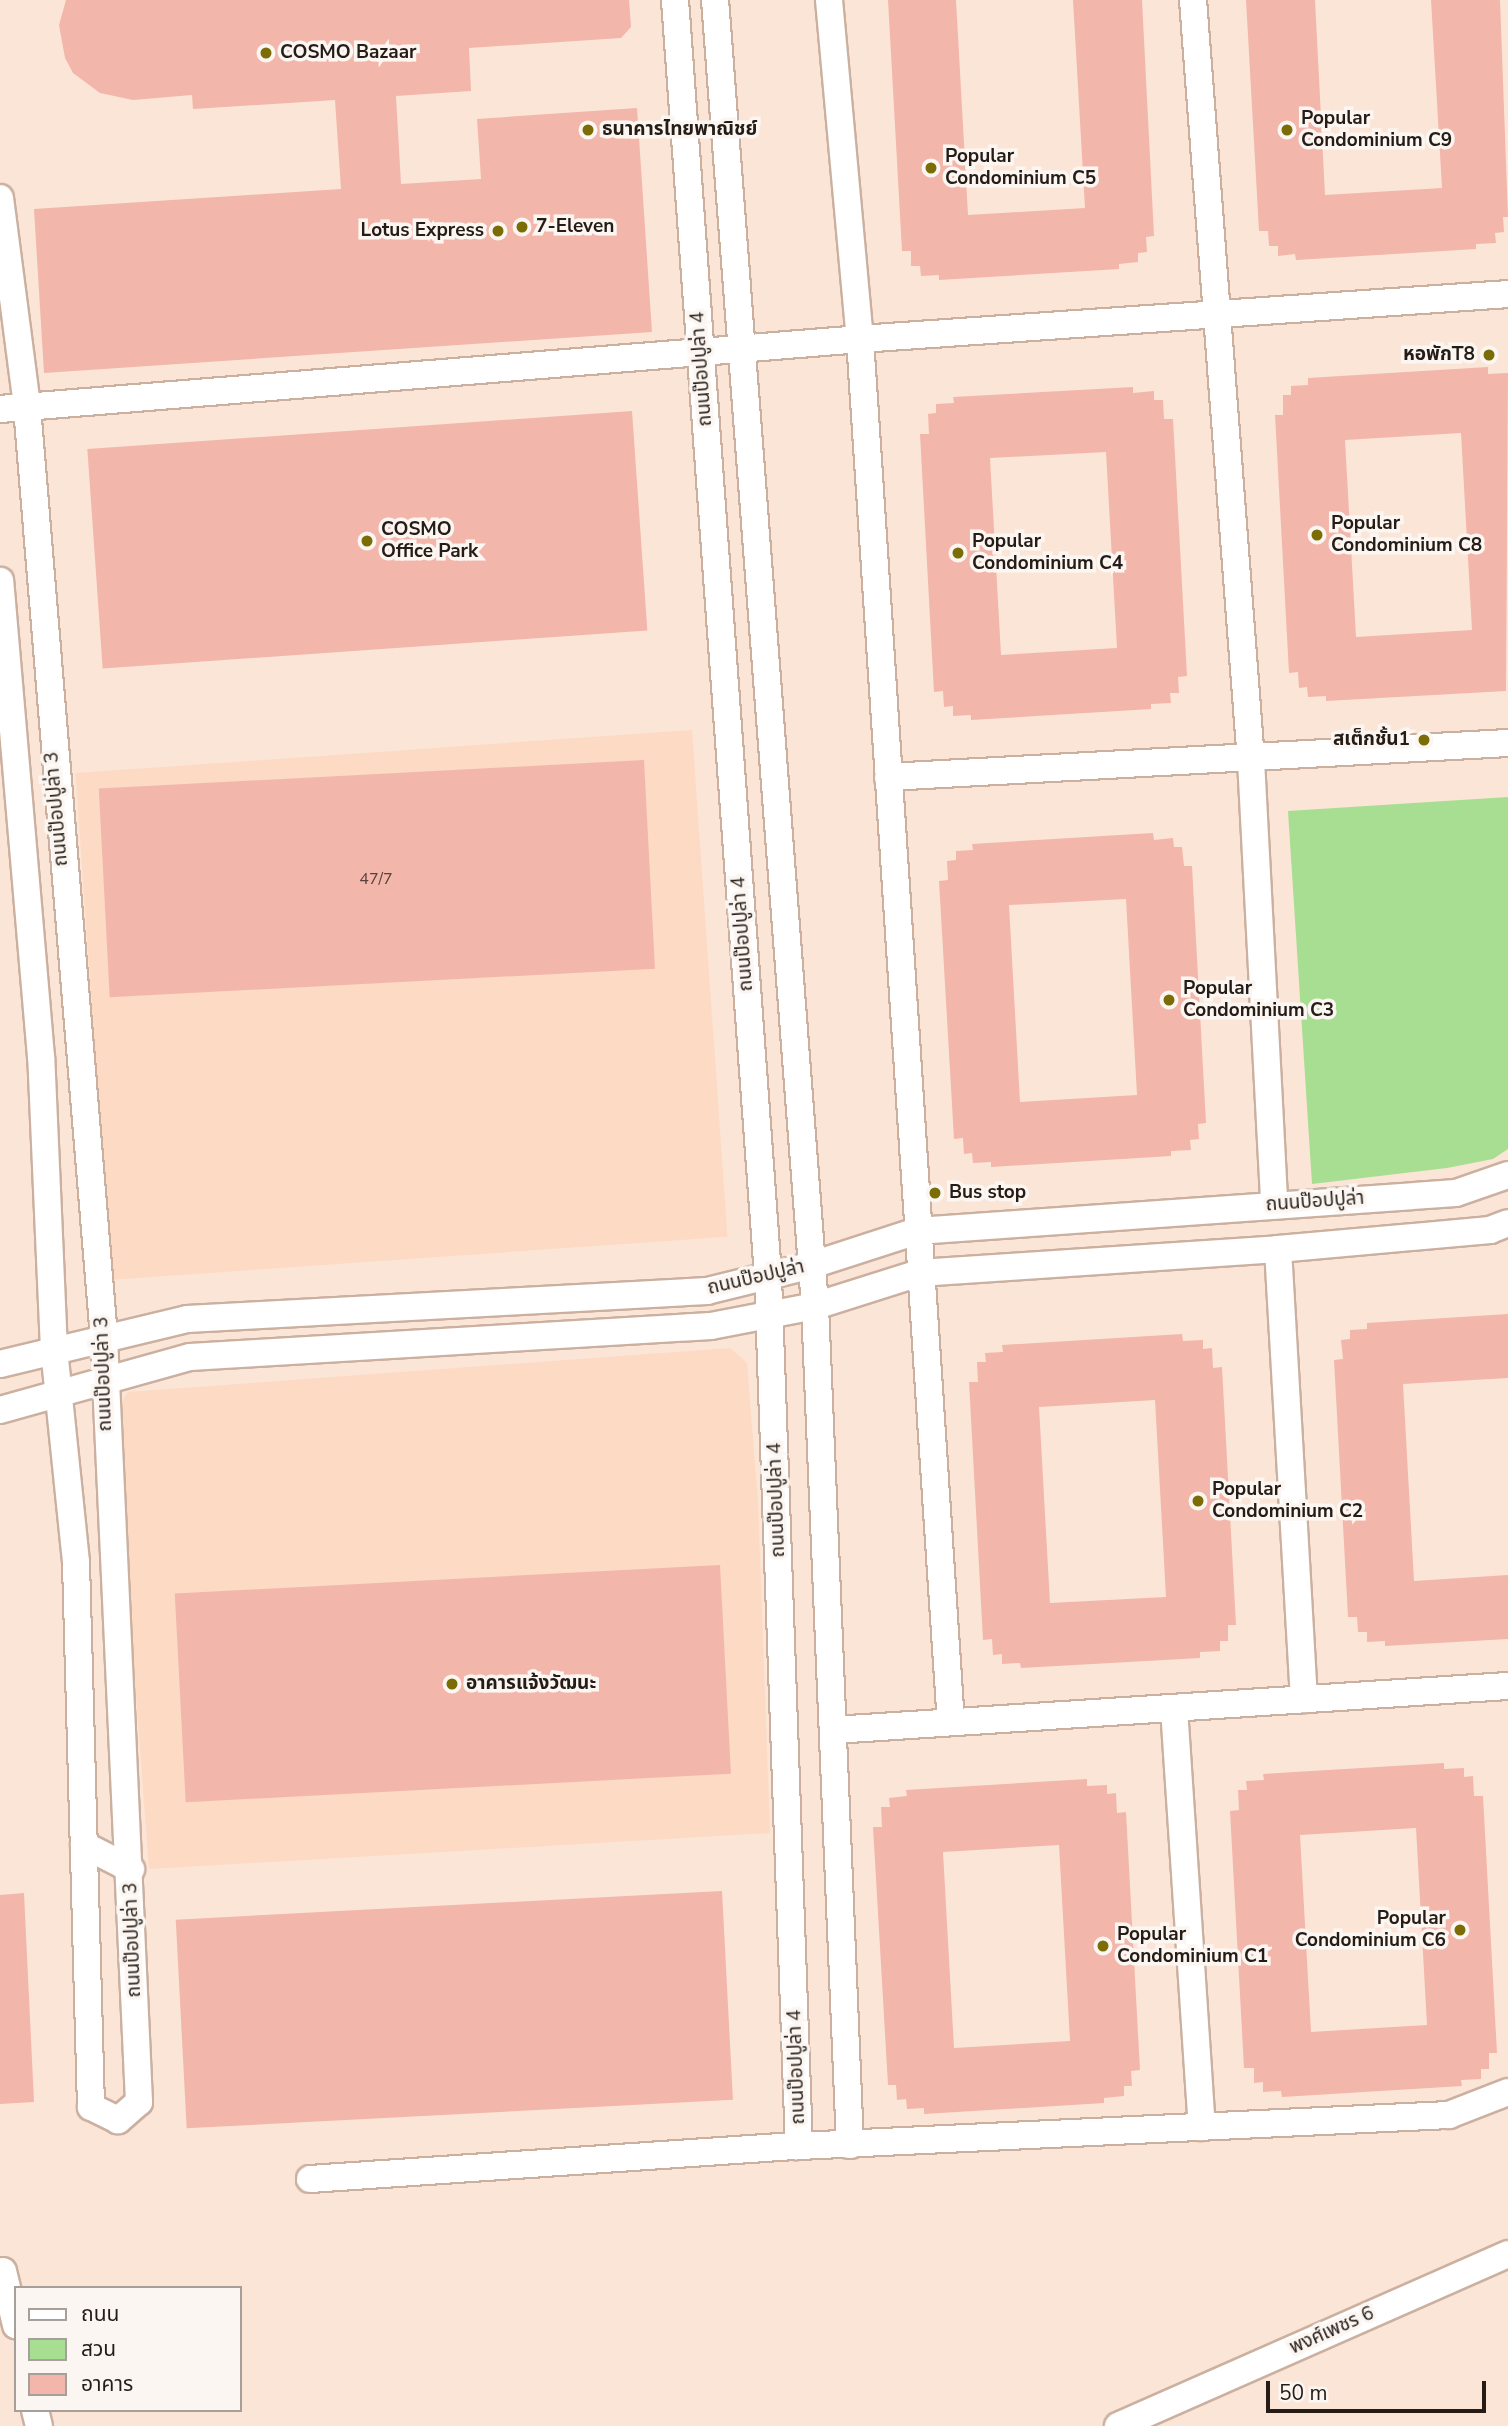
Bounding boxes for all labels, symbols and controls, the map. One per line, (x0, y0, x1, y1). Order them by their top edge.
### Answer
place label: COSMO Bazaar (280, 42, 417, 64)
marker: COSMO Bazaar (258, 45, 274, 61)
place label: Popular Condominium C9 (1301, 108, 1452, 152)
place label: ธนาคารไทยพาณิชย์ (602, 119, 757, 141)
marker: ธนาคารไทยพาณิชย์ (580, 122, 596, 138)
marker: Popular Condominium C9 (1279, 122, 1295, 138)
place label: Popular Condominium C5 (945, 146, 1096, 190)
marker: Popular Condominium C5 (923, 160, 939, 176)
place label: 7-Eleven (536, 216, 614, 238)
marker: 7-Eleven (514, 219, 530, 235)
place label: Lotus Express (361, 220, 484, 242)
marker: Lotus Express (490, 223, 506, 239)
street label: ถนนป๊อปปูล่า 4 (687, 311, 717, 427)
place label: หอพักT8 (1403, 344, 1475, 366)
marker: หอพักT8 (1481, 347, 1497, 363)
place label: Popular Condominium C8 (1331, 513, 1482, 557)
place label: COSMO Office Park (381, 519, 478, 563)
marker: Popular Condominium C8 (1309, 527, 1325, 543)
place label: Popular Condominium C4 (972, 531, 1123, 575)
marker: COSMO Office Park (359, 533, 375, 549)
marker: Popular Condominium C4 (950, 545, 966, 561)
place label: สเต็กชั้น1 (1333, 729, 1410, 751)
marker: สเต็กชั้น1 (1416, 732, 1432, 748)
street label: ถนนป๊อปปูล่า 3 (41, 751, 73, 867)
house number: 47/7 (359, 869, 393, 889)
street label: ถนนป๊อปปูล่า 4 (728, 876, 758, 992)
place label: Popular Condominium C3 (1183, 978, 1334, 1022)
marker: Popular Condominium C3 (1161, 992, 1177, 1008)
place label: Bus stop (949, 1182, 1026, 1204)
marker: Bus stop (927, 1185, 943, 1201)
street label: ถนนป๊อปปูล่า (1265, 1187, 1365, 1217)
street label: ถนนป๊อปปูล่า (705, 1256, 807, 1300)
street label: ถนนป๊อปปูล่า 3 (91, 1316, 117, 1432)
street label: ถนนป๊อปปูล่า 4 (764, 1442, 790, 1558)
place label: Popular Condominium C2 (1212, 1479, 1363, 1523)
marker: Popular Condominium C2 (1190, 1493, 1206, 1509)
place label: อาคารแจ้งวัฒนะ (466, 1673, 596, 1695)
marker: อาคารแจ้งวัฒนะ (444, 1676, 460, 1692)
street label: ถนนป๊อปปูล่า 3 (120, 1882, 146, 1998)
place label: Popular Condominium C6 (1295, 1908, 1446, 1952)
marker: Popular Condominium C6 (1452, 1922, 1468, 1938)
place label: Popular Condominium C1 (1117, 1924, 1268, 1968)
marker: Popular Condominium C1 (1095, 1938, 1111, 1954)
street label: ถนนป๊อปปูล่า 4 (784, 2009, 810, 2125)
legend (14, 2286, 242, 2412)
text: ถนน (81, 2300, 119, 2328)
street label: พงศ์เพชร 6 (1286, 2302, 1378, 2360)
text: สวน (81, 2335, 116, 2363)
scale bar (1270, 2366, 1490, 2410)
text: อาคาร (81, 2370, 133, 2398)
text: 50 m (1279, 2379, 1328, 2407)

